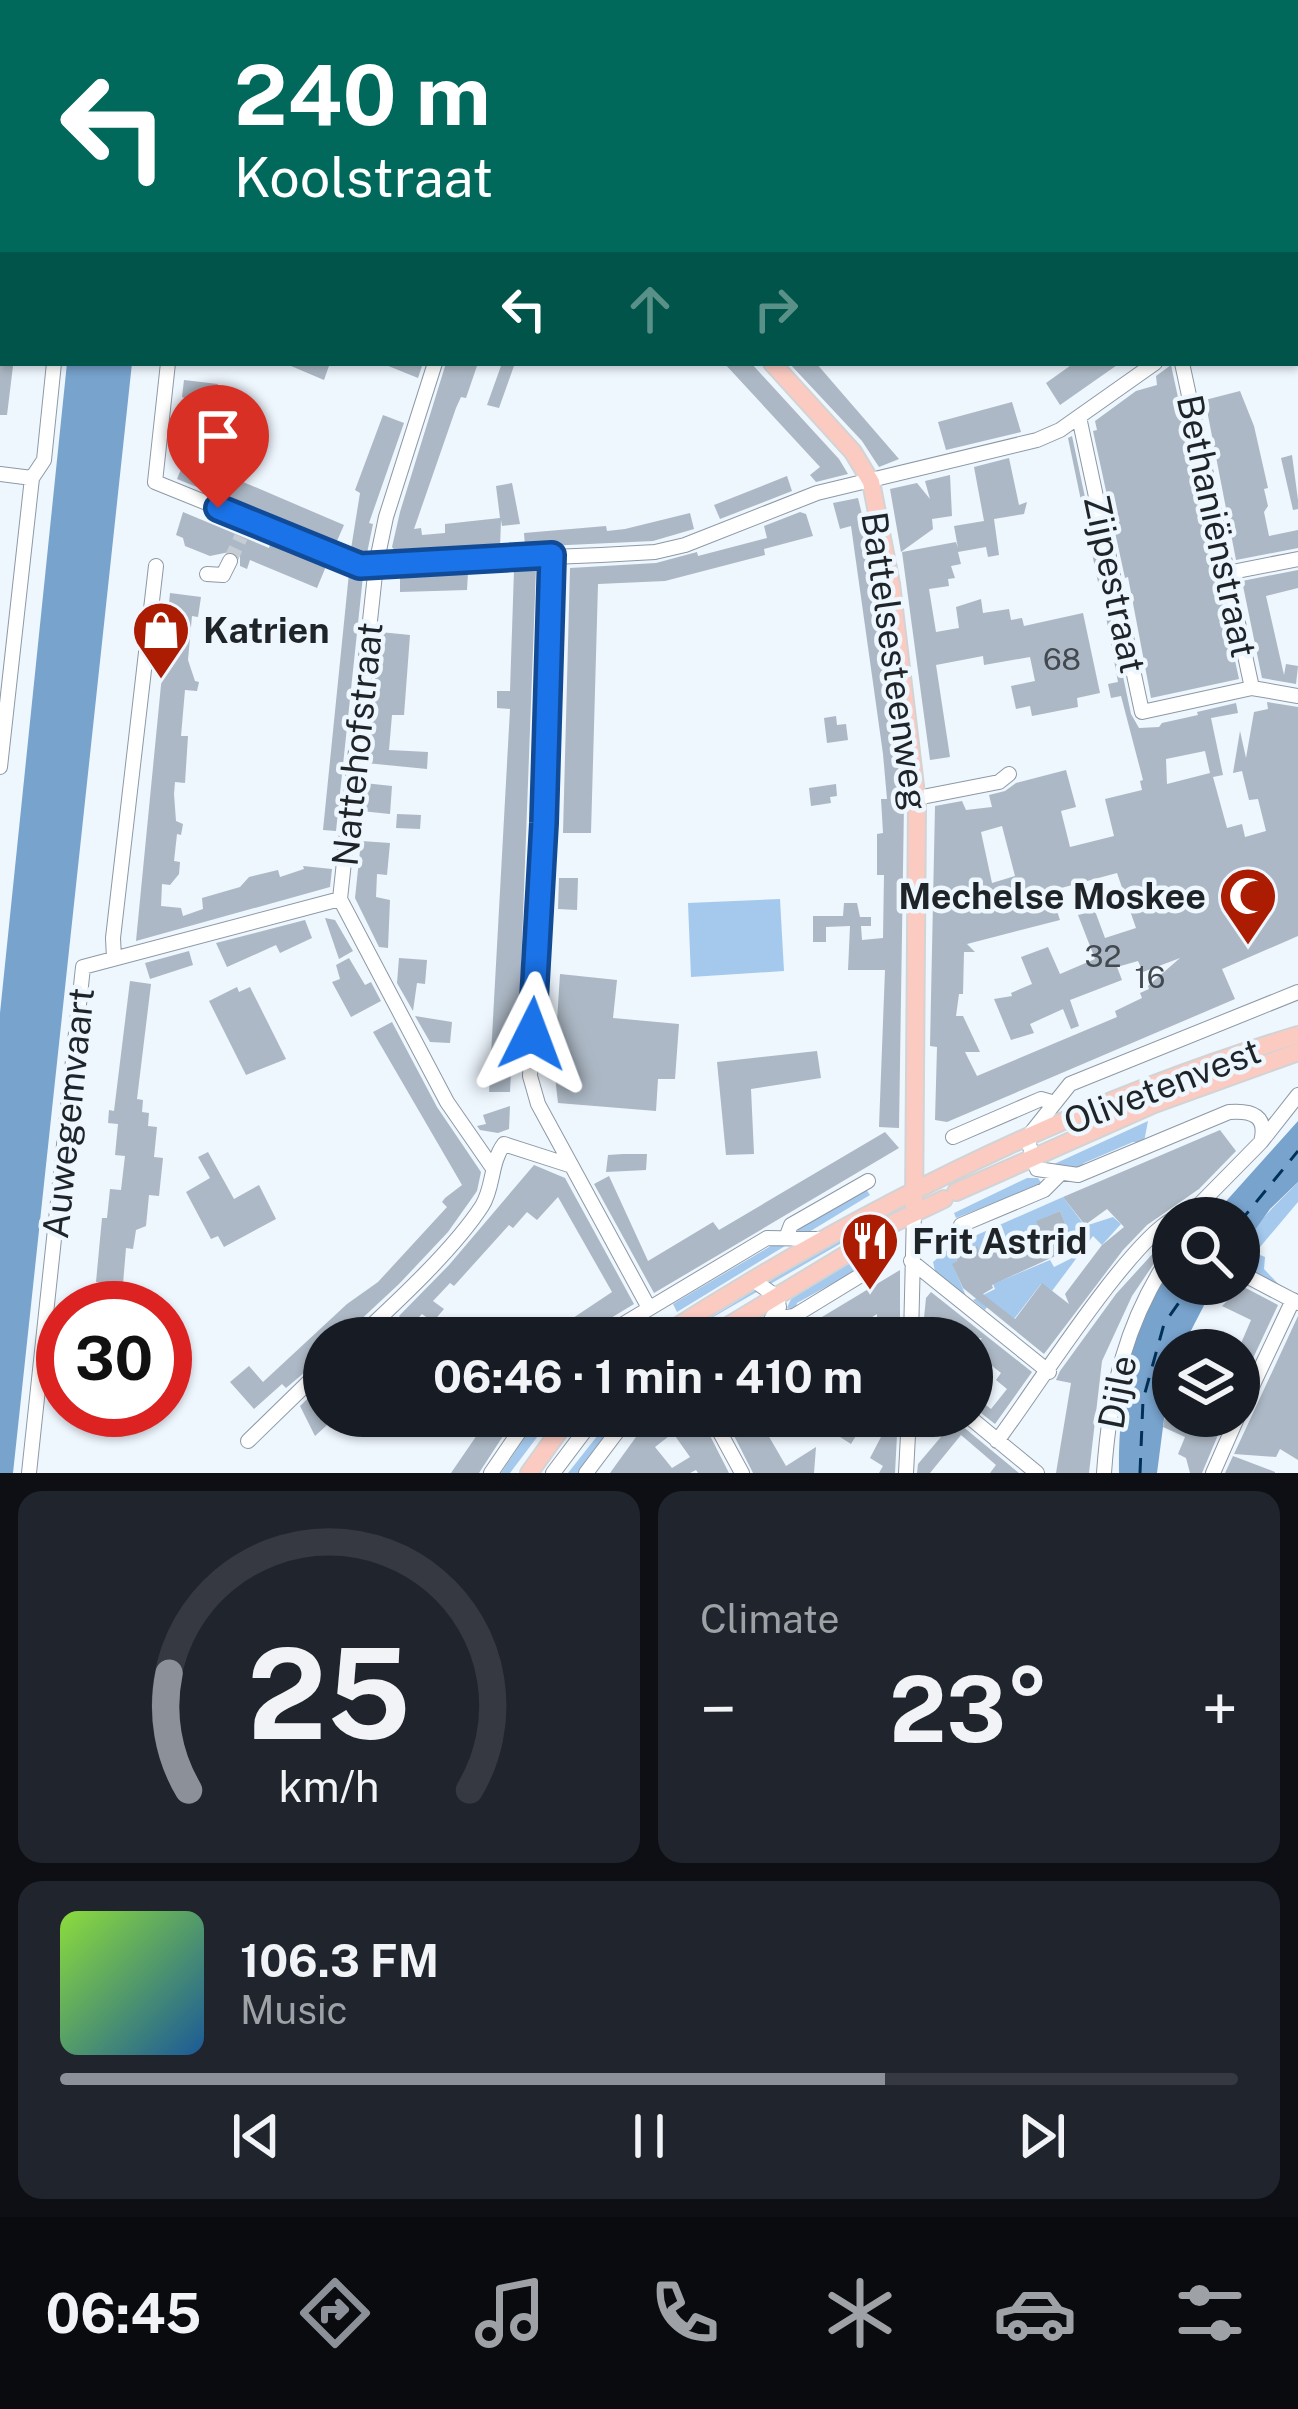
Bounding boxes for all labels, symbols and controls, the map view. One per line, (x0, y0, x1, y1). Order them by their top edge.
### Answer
text: 240 m (234, 45, 491, 144)
icon: left (36, 48, 192, 204)
text: Koolstraat (234, 146, 493, 209)
icon: left (491, 276, 557, 342)
icon: ahead (617, 276, 683, 342)
icon: right (743, 276, 809, 342)
pin (167, 385, 269, 508)
street label: Bethaniënstraat (1169, 391, 1265, 661)
icon: arrive (185, 403, 251, 469)
street label: Zijpestraat (1076, 491, 1154, 677)
street label: Battelsesteenweg (853, 509, 937, 813)
shop icon: Katrien (130, 599, 192, 681)
place label: Katrien (203, 609, 330, 651)
street label: Nattehofstraat (323, 620, 391, 868)
house number: 68 (1043, 641, 1081, 677)
mosque icon: Mechelse Moskee (1217, 865, 1279, 947)
place label: Mechelse Moskee (898, 875, 1206, 917)
house number: 32 (1085, 938, 1121, 974)
house number: 16 (1135, 959, 1165, 995)
position arrow (469, 971, 595, 1097)
street label: Auwegemvaart (34, 986, 102, 1240)
street label: Olivetenvest (1058, 1029, 1266, 1143)
map controls (1152, 1197, 1260, 1437)
button: search (1152, 1197, 1260, 1305)
restaurant icon: Frit Astrid (839, 1210, 901, 1292)
place label: Frit Astrid (912, 1220, 1087, 1262)
speed limit sign: 30 (36, 1281, 192, 1437)
button: layers (1152, 1329, 1260, 1437)
text: 06:46 · 1 min · 410 m (433, 1350, 863, 1403)
street label: Dijle (1089, 1352, 1145, 1432)
text: Climate (700, 1596, 840, 1642)
text: 25 (247, 1620, 411, 1767)
text: 23° (889, 1656, 1049, 1762)
text: − (700, 1670, 737, 1748)
text: + (1201, 1670, 1238, 1748)
text: km/h (279, 1761, 379, 1812)
text: 106.3 FM (240, 1934, 439, 1987)
text: Music (240, 1987, 348, 2033)
icon: previous (223, 2103, 289, 2169)
icon: pause (616, 2103, 682, 2169)
icon: next (1009, 2103, 1075, 2169)
icon: directions (293, 2271, 377, 2355)
icon: music (468, 2271, 552, 2355)
icon: phone (643, 2271, 727, 2355)
icon: climate (818, 2271, 902, 2355)
icon: car (993, 2271, 1077, 2355)
icon: filters (1168, 2271, 1252, 2355)
text: 06:45 (46, 2282, 201, 2345)

